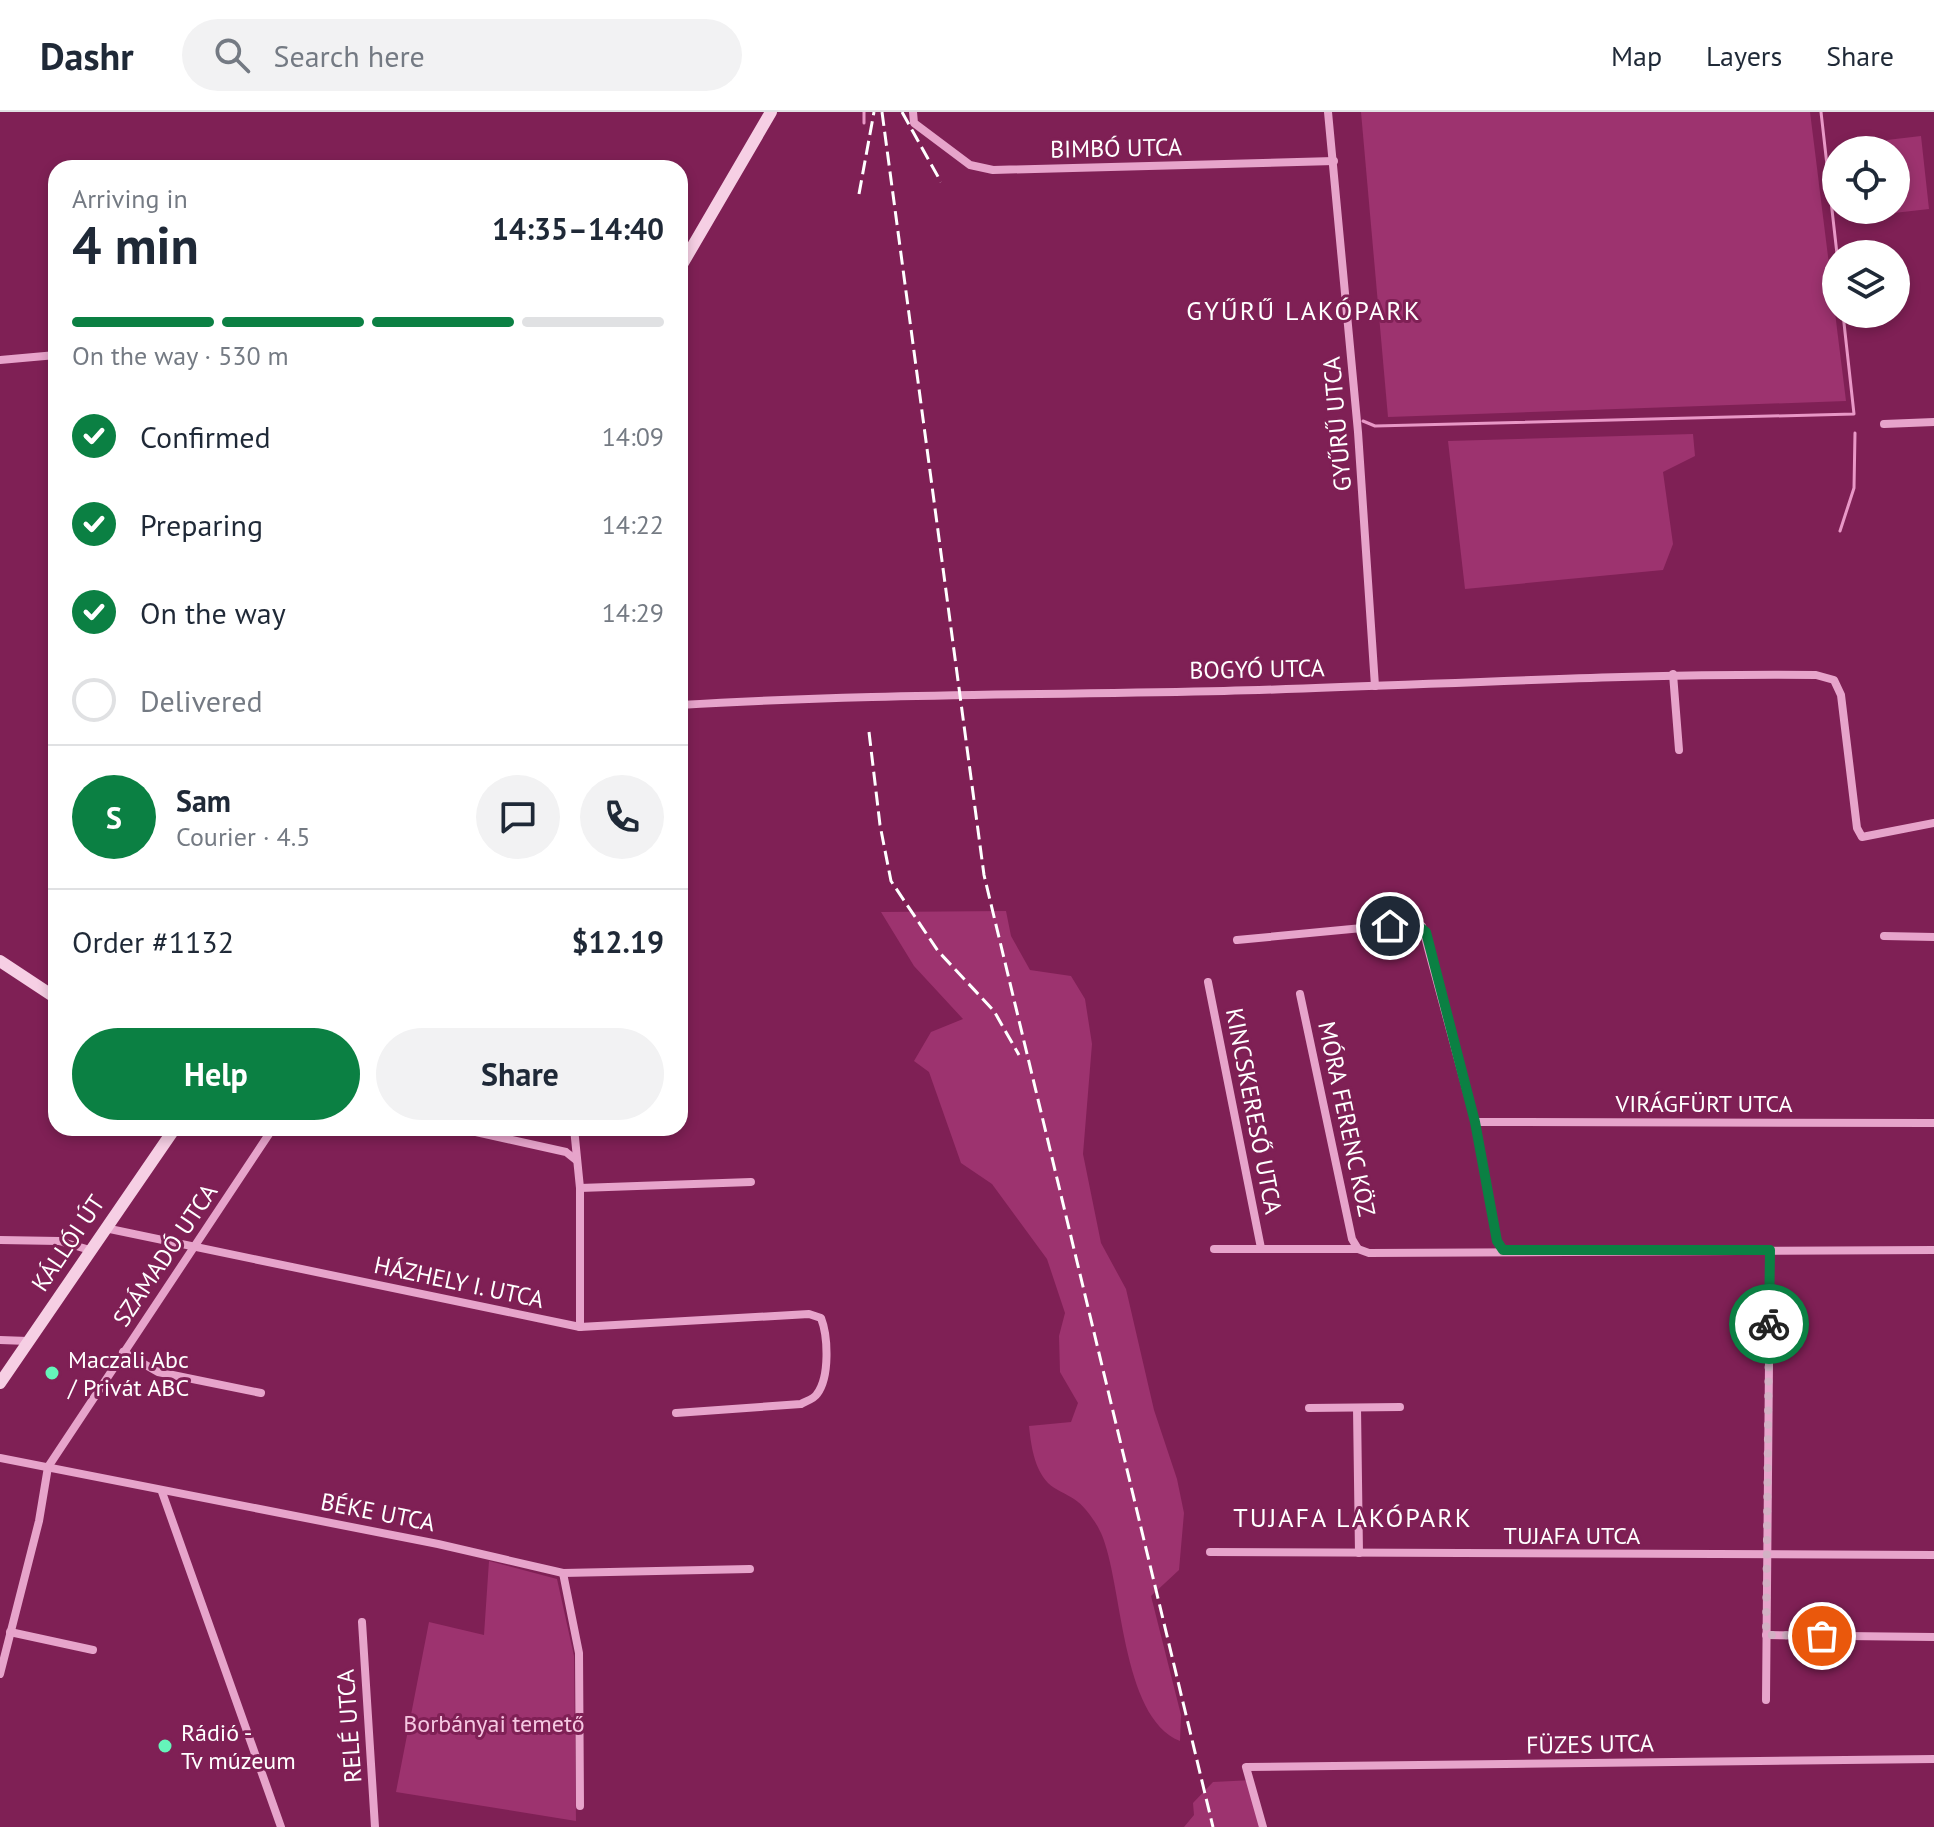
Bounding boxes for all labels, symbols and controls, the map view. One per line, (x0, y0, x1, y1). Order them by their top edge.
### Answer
search box (182, 19, 742, 91)
text: Dashr (40, 31, 134, 80)
icon: search (210, 33, 254, 77)
text: Search here (274, 36, 425, 75)
text: Map (1611, 37, 1662, 74)
text: Layers (1706, 37, 1782, 74)
text: Share (1826, 37, 1894, 74)
street label: BIMBÓ UTCA (1050, 131, 1182, 165)
map controls (1822, 136, 1910, 328)
button: locate (1822, 136, 1910, 224)
text: Arriving in (72, 182, 188, 215)
text: 14:35–14:40 (492, 209, 664, 248)
text: 4 min (72, 211, 199, 278)
button: layers (1822, 240, 1910, 328)
district label: GYŰRŰ LAKÓPARK (1186, 294, 1422, 327)
text: On the way · 530 m (72, 339, 289, 372)
street label: GYŰRŰ UTCA (1316, 355, 1358, 493)
icon: check (72, 414, 116, 458)
text: Confirmed (140, 417, 271, 456)
text: 14:09 (602, 420, 664, 453)
icon: check (72, 502, 116, 546)
text: Preparing (140, 505, 263, 544)
text: 14:22 (602, 508, 664, 541)
icon: check (72, 590, 116, 634)
text: On the way (140, 593, 286, 632)
text: 14:29 (602, 596, 664, 629)
street label: BOGYÓ UTCA (1189, 652, 1325, 686)
text: Delivered (140, 681, 263, 720)
button: chat (476, 775, 560, 859)
button: phone (580, 775, 664, 859)
text: Sam (176, 781, 231, 820)
text: S (106, 798, 122, 837)
text: Courier · 4.5 (176, 820, 310, 853)
pin (1356, 892, 1424, 960)
icon: home (1368, 904, 1412, 948)
text: Order #1132 (72, 922, 234, 961)
text: $12.19 (572, 922, 664, 961)
street label: KINCSKERESŐ UTCA (1219, 1005, 1289, 1217)
street label: MÓRA FERENC KÖZ (1311, 1019, 1383, 1219)
button: Help (72, 1028, 360, 1120)
button: Share (376, 1028, 664, 1120)
street label: VIRÁGFÜRT UTCA (1615, 1088, 1792, 1119)
street label: SZÁMADÓ UTCA (106, 1178, 224, 1332)
street label: KÁLLÓI ÚT (24, 1189, 112, 1297)
street label: HÁZHELY I. UTCA (371, 1249, 547, 1315)
courier (1729, 1284, 1809, 1364)
icon: bike (1747, 1302, 1791, 1346)
place label: Maczali Abc / Privát ABC (67, 1344, 189, 1403)
marker: Maczali Abc / Privát ABC (43, 1364, 61, 1382)
street label: BÉKE UTCA (318, 1486, 438, 1538)
district label: TUJAFA LAKÓPARK (1233, 1501, 1473, 1534)
street label: TUJAFA UTCA (1504, 1520, 1640, 1551)
pin (1788, 1602, 1856, 1670)
icon: bag (1800, 1614, 1844, 1658)
street label: RELÉ UTCA (330, 1668, 368, 1784)
park label: Borbányai temető (403, 1708, 585, 1739)
place label: Rádió - Tv múzeum (181, 1717, 296, 1776)
street label: FÜZES UTCA (1526, 1727, 1654, 1761)
marker: Rádió - Tv múzeum (156, 1737, 174, 1755)

